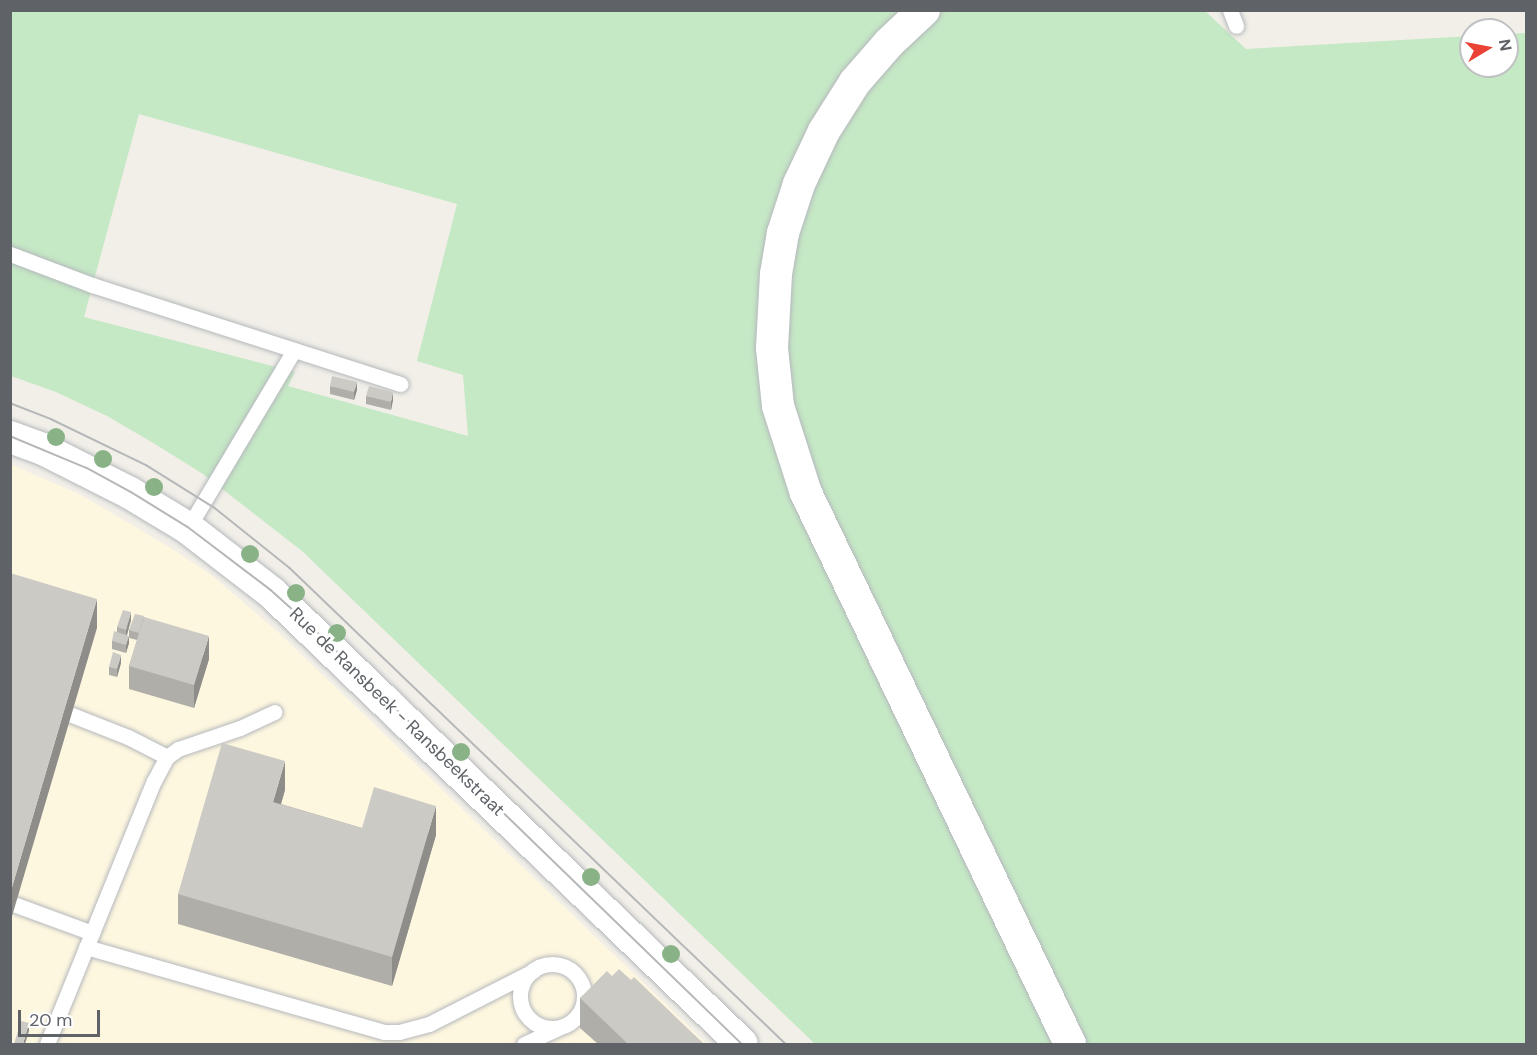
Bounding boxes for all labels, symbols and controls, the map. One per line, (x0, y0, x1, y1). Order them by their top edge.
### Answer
north arrow (1459, 18, 1519, 78)
text: N (1494, 38, 1517, 53)
street label: Rue de Ransbeek - Ransbeekstraat (285, 603, 509, 821)
scale bar (21, 998, 104, 1036)
text: 20 m (29, 1008, 72, 1032)

